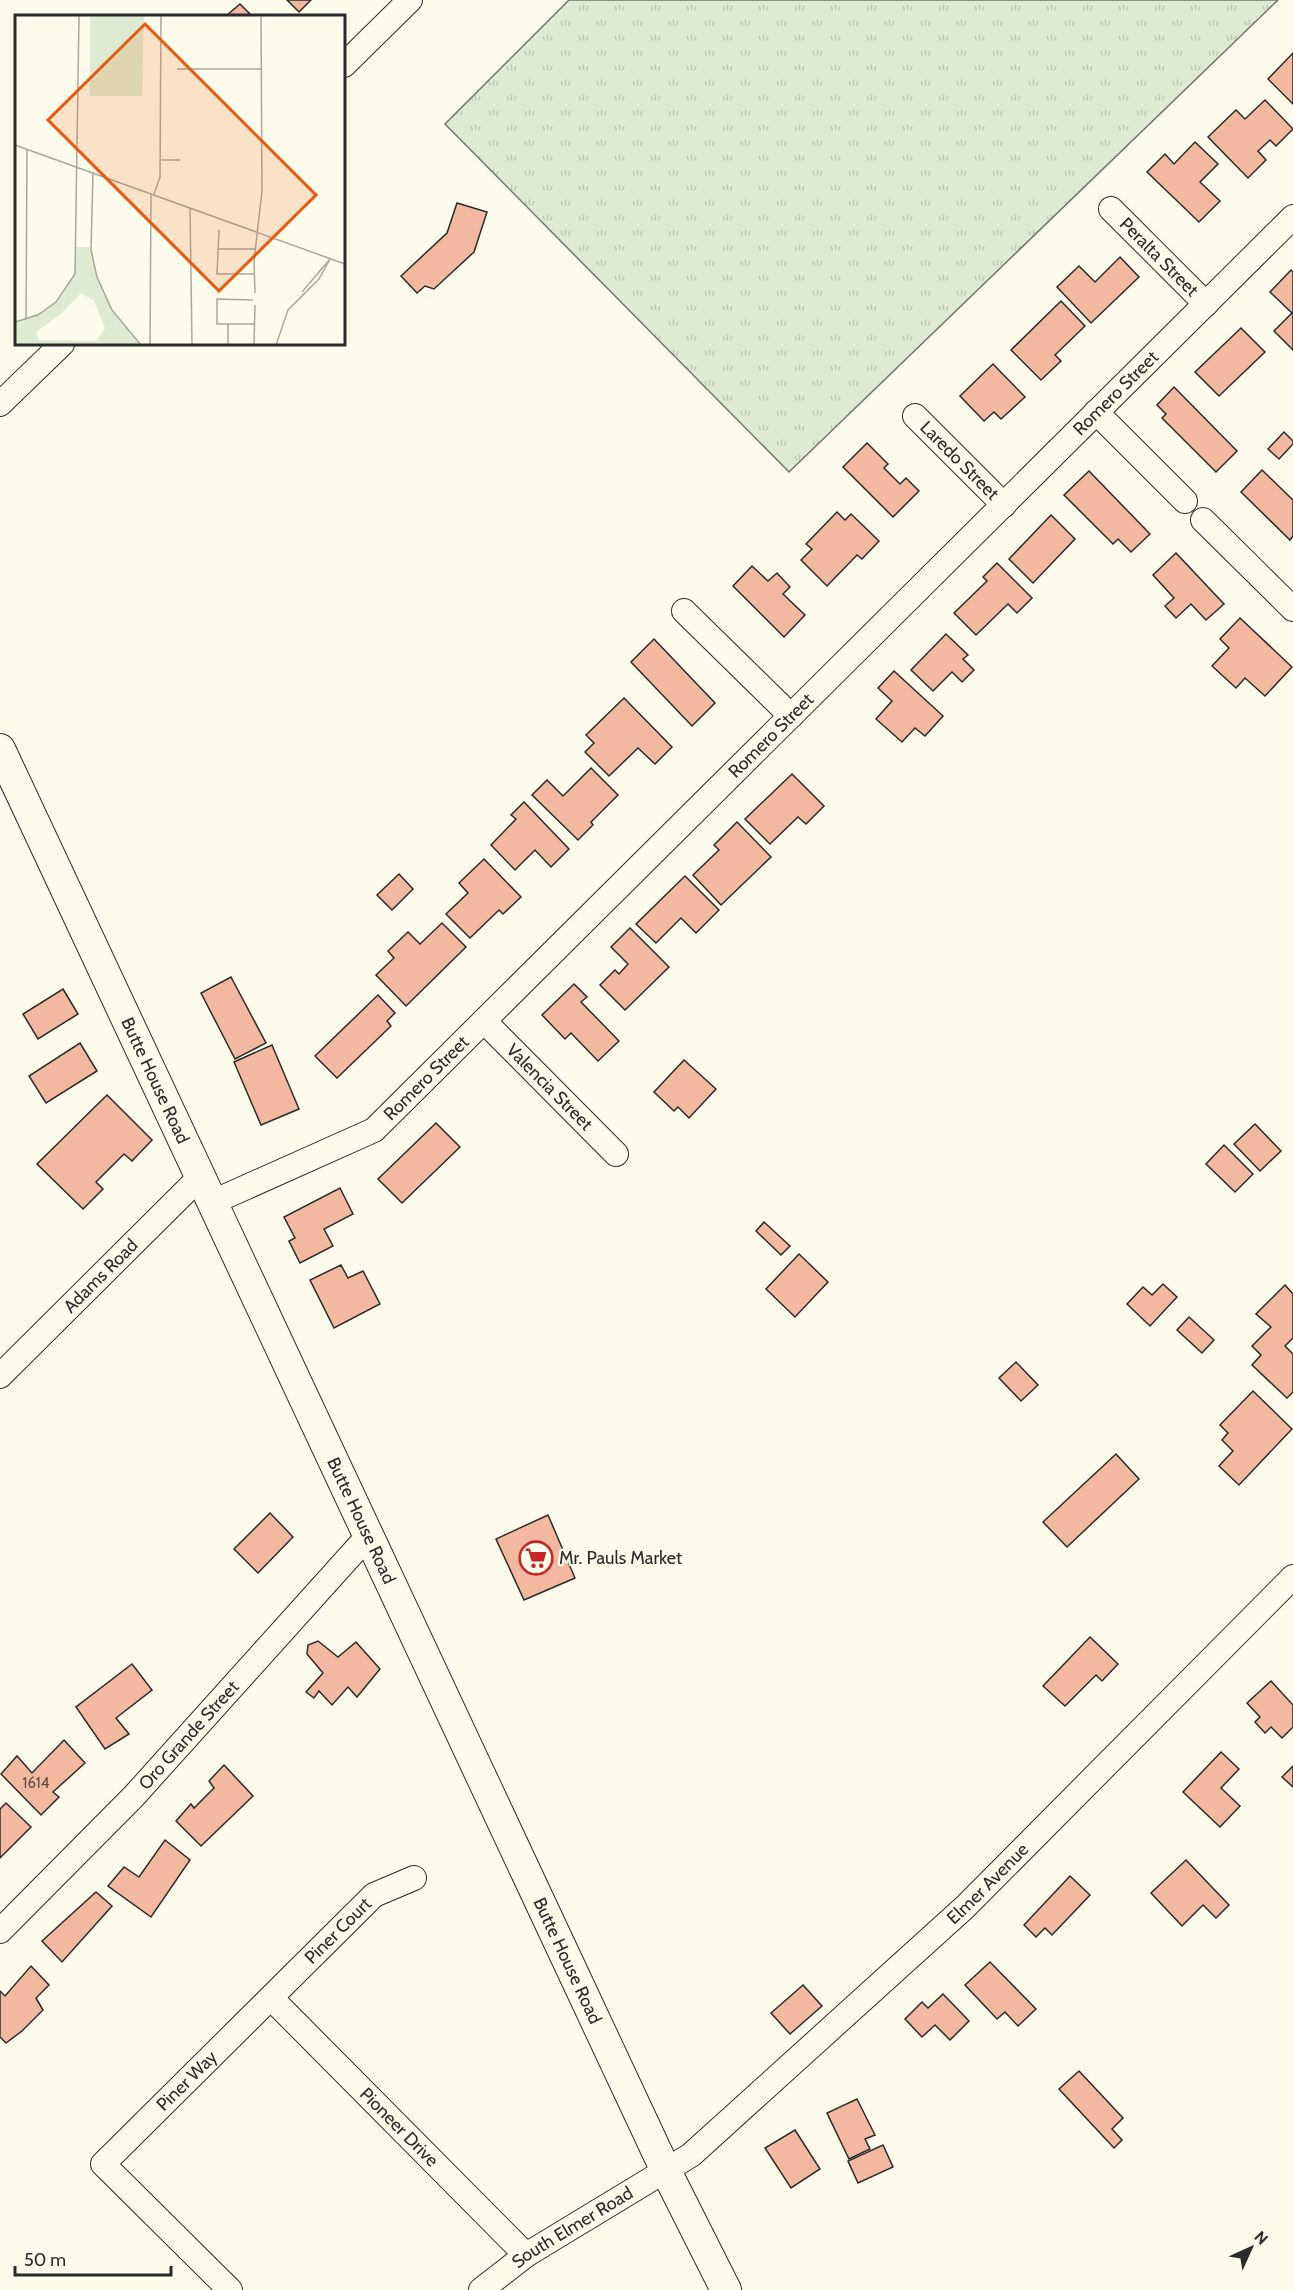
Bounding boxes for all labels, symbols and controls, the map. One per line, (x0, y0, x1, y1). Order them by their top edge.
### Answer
inset map (15, 15, 345, 345)
street label: Peralta Street (1115, 213, 1203, 301)
street label: Romero Street (1069, 346, 1163, 440)
street label: Laredo Street (915, 416, 1004, 505)
street label: Romero Street (724, 689, 818, 783)
street label: Butte House Road (116, 1014, 194, 1147)
street label: Romero Street (379, 1031, 473, 1125)
street label: Valencia Street (502, 1039, 597, 1135)
street label: Adams Road (59, 1234, 142, 1317)
street label: Butte House Road (322, 1454, 400, 1587)
supermarket icon: Mr. Pauls Market (518, 1540, 554, 1576)
place label: Mr. Pauls Market (559, 1547, 682, 1569)
street label: Oro Grande Street (134, 1676, 243, 1794)
house number: 1614 (23, 1774, 50, 1792)
street label: Elmer Avenue (942, 1839, 1033, 1929)
street label: Piner Court (300, 1893, 376, 1969)
street label: Butte House Road (528, 1894, 606, 2027)
street label: Piner Way (152, 2046, 222, 2116)
street label: Pioneer Drive (355, 2083, 443, 2171)
street label: South Elmer Road (507, 2182, 637, 2273)
north arrow (1221, 2218, 1281, 2278)
text: N (1251, 2227, 1272, 2248)
scale bar (15, 2239, 171, 2277)
text: 50 m (24, 2249, 66, 2271)

